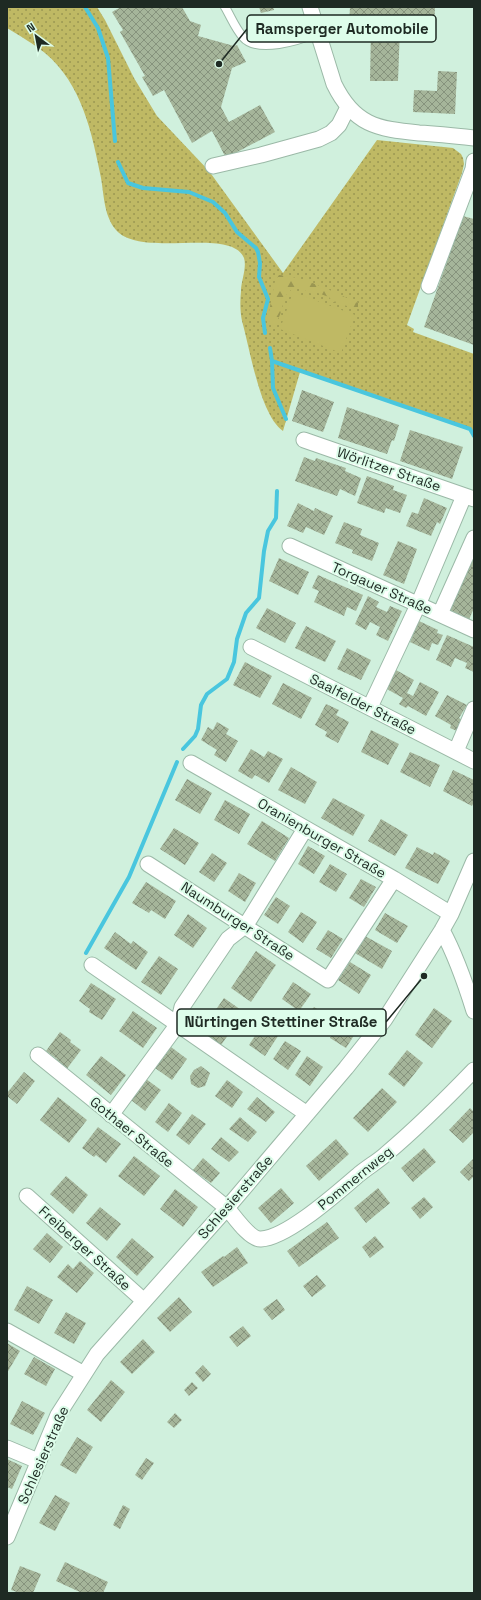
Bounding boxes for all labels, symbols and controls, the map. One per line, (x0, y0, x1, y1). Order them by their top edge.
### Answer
callout: Ramsperger Automobile (247, 15, 436, 42)
north arrow (16, 16, 56, 56)
text: Ramsperger Automobile (255, 19, 429, 38)
text: N (24, 20, 38, 35)
street label: Wörlitzer Straße (335, 443, 443, 495)
street label: Torgauer Straße (329, 558, 435, 618)
street label: Saalfelder Straße (307, 669, 419, 739)
street label: Oranienburger Straße (255, 794, 389, 882)
street label: Naumburger Straße (178, 878, 298, 964)
callout: Nürtingen Stettiner Straße (177, 1009, 386, 1036)
text: Nürtingen Stettiner Straße (184, 1012, 378, 1031)
street label: Gothaer Straße (86, 1093, 178, 1171)
street label: Pommernweg (314, 1142, 396, 1214)
street label: Schlesierstraße (194, 1151, 276, 1243)
street label: Freiberger Straße (35, 1202, 135, 1294)
street label: Schlesierstraße (13, 1403, 73, 1507)

